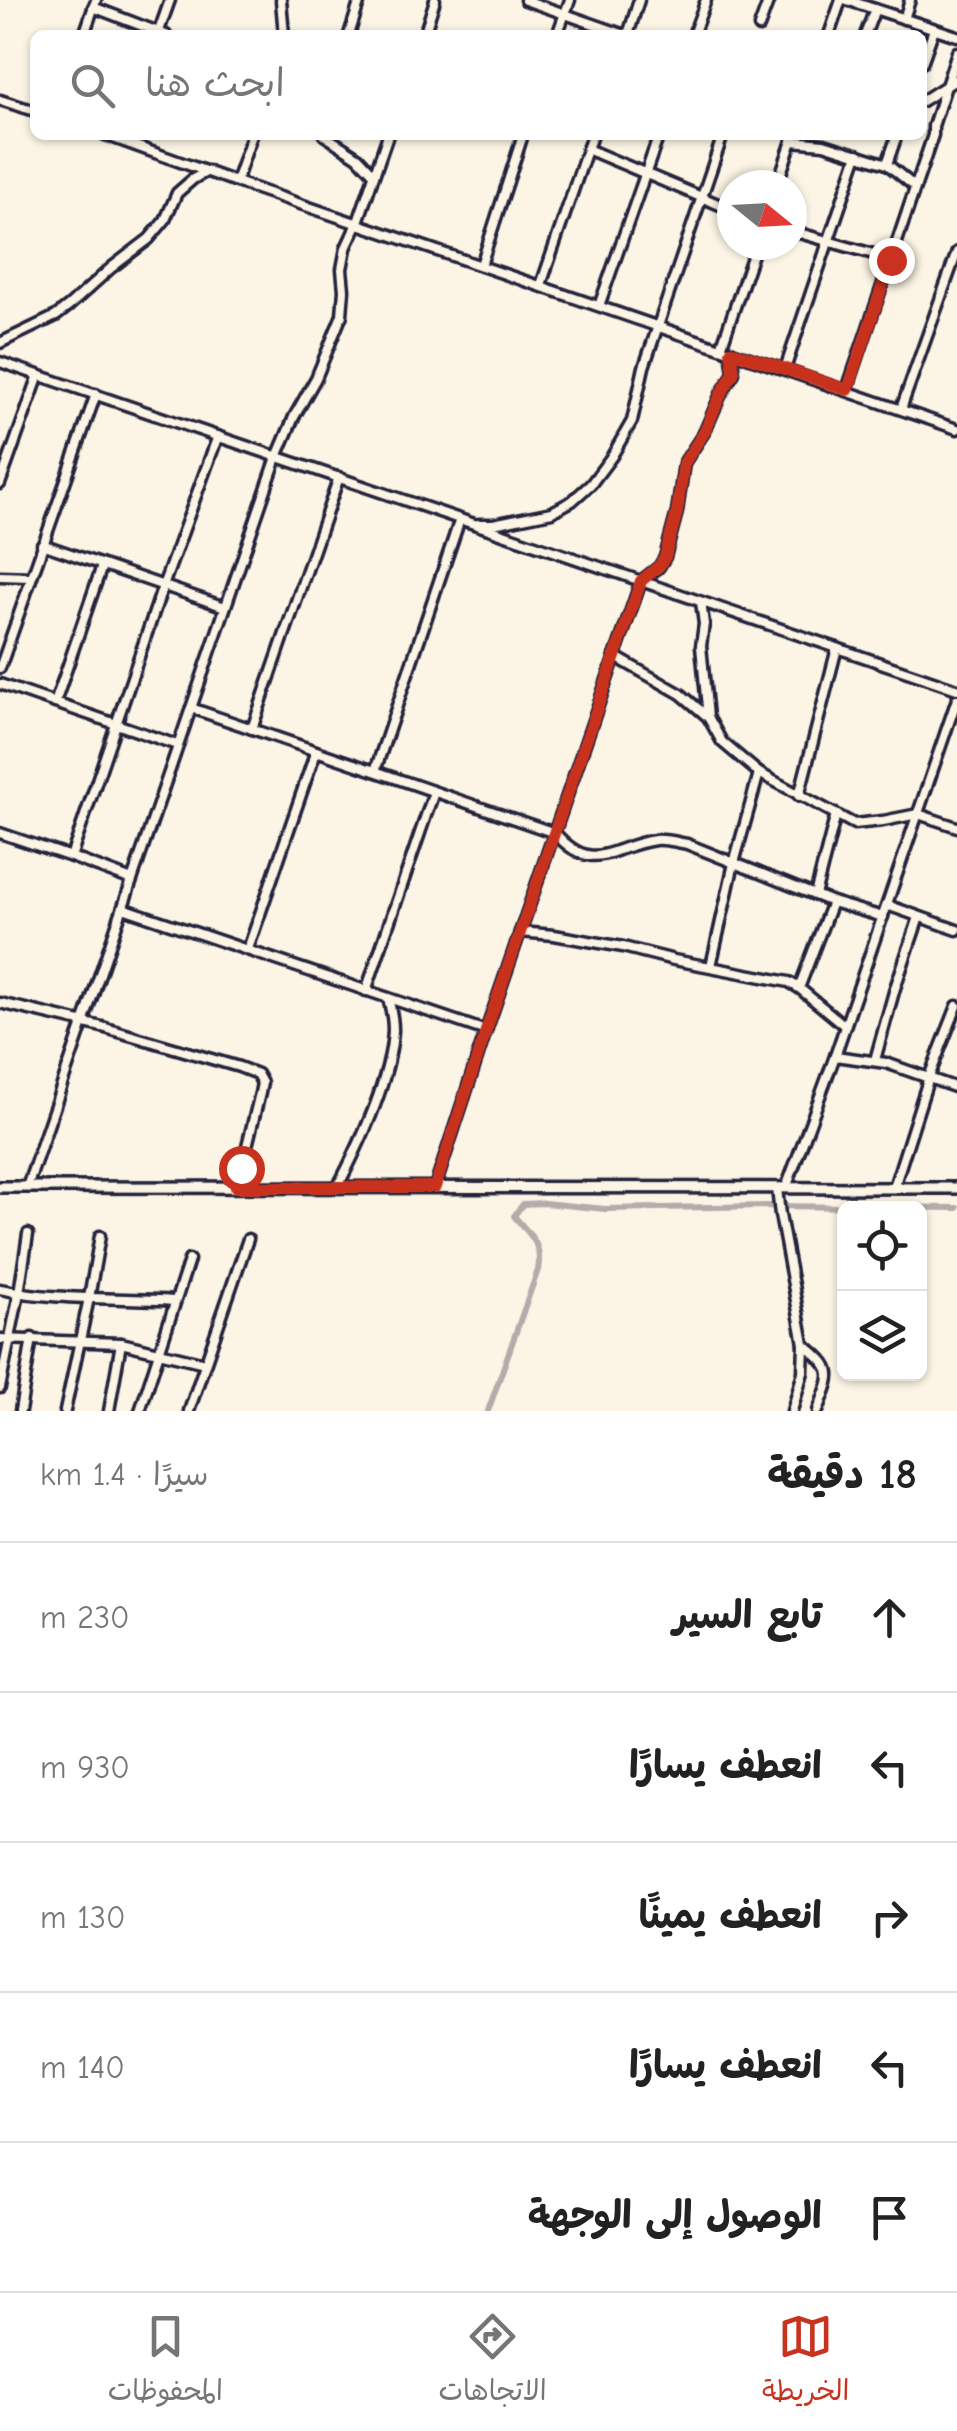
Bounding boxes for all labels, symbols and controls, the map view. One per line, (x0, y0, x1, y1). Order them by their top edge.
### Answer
search box (30, 30, 927, 140)
icon: search (65, 58, 120, 113)
text: ابحث هنا (145, 62, 285, 106)
north arrow (717, 170, 807, 260)
route end (869, 238, 915, 284)
route start (219, 1146, 265, 1192)
map controls (837, 1201, 927, 1381)
button: locate (837, 1201, 927, 1291)
button: layers (837, 1291, 927, 1381)
text: 18 دقيقة (767, 1450, 917, 1499)
text: سيرًا · 1.4 km (40, 1456, 208, 1493)
icon: ahead (862, 1590, 917, 1645)
text: تابع السير (673, 1594, 822, 1638)
text: 230 m (40, 1599, 130, 1636)
icon: left (862, 1740, 917, 1795)
text: انعطف يسارًا (629, 1744, 822, 1788)
text: 930 m (40, 1749, 130, 1786)
icon: right (862, 1890, 917, 1945)
text: انعطف يمينًا (639, 1894, 822, 1938)
text: 130 m (40, 1899, 126, 1936)
icon: left (862, 2040, 917, 2095)
text: انعطف يسارًا (629, 2044, 822, 2088)
text: 140 m (40, 2049, 125, 2086)
icon: arrive (862, 2190, 917, 2245)
text: الوصول إلى الوجهة (528, 2194, 822, 2238)
tab: المحفوظات (108, 2309, 223, 2415)
tab: الاتجاهات (438, 2309, 547, 2415)
tab: الخريطة (762, 2309, 849, 2415)

